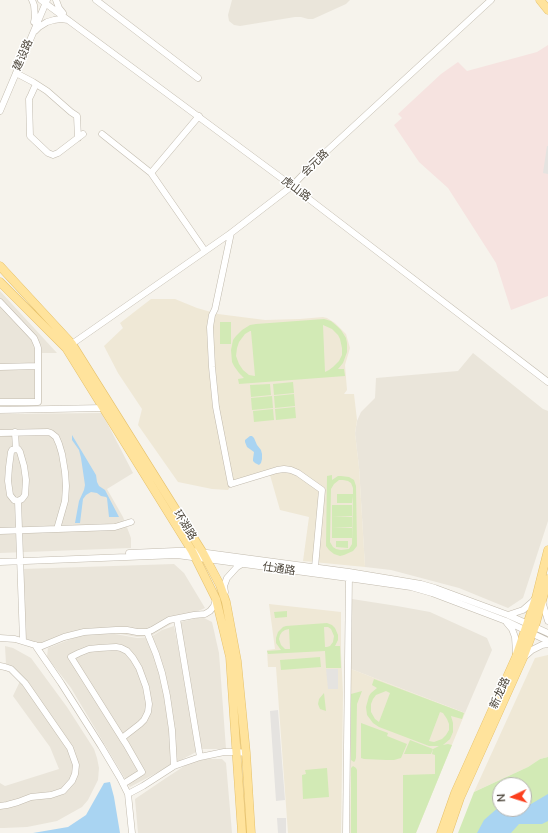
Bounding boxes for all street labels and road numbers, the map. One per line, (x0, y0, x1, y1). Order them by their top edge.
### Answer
street label: 建设路 (10, 37, 36, 73)
street label: 会元路 (299, 147, 331, 179)
street label: 虎山路 (279, 174, 313, 204)
street label: 环湖路 (171, 508, 199, 542)
street label: 仕通路 (262, 560, 296, 578)
street label: 新龙路 (487, 675, 513, 711)

